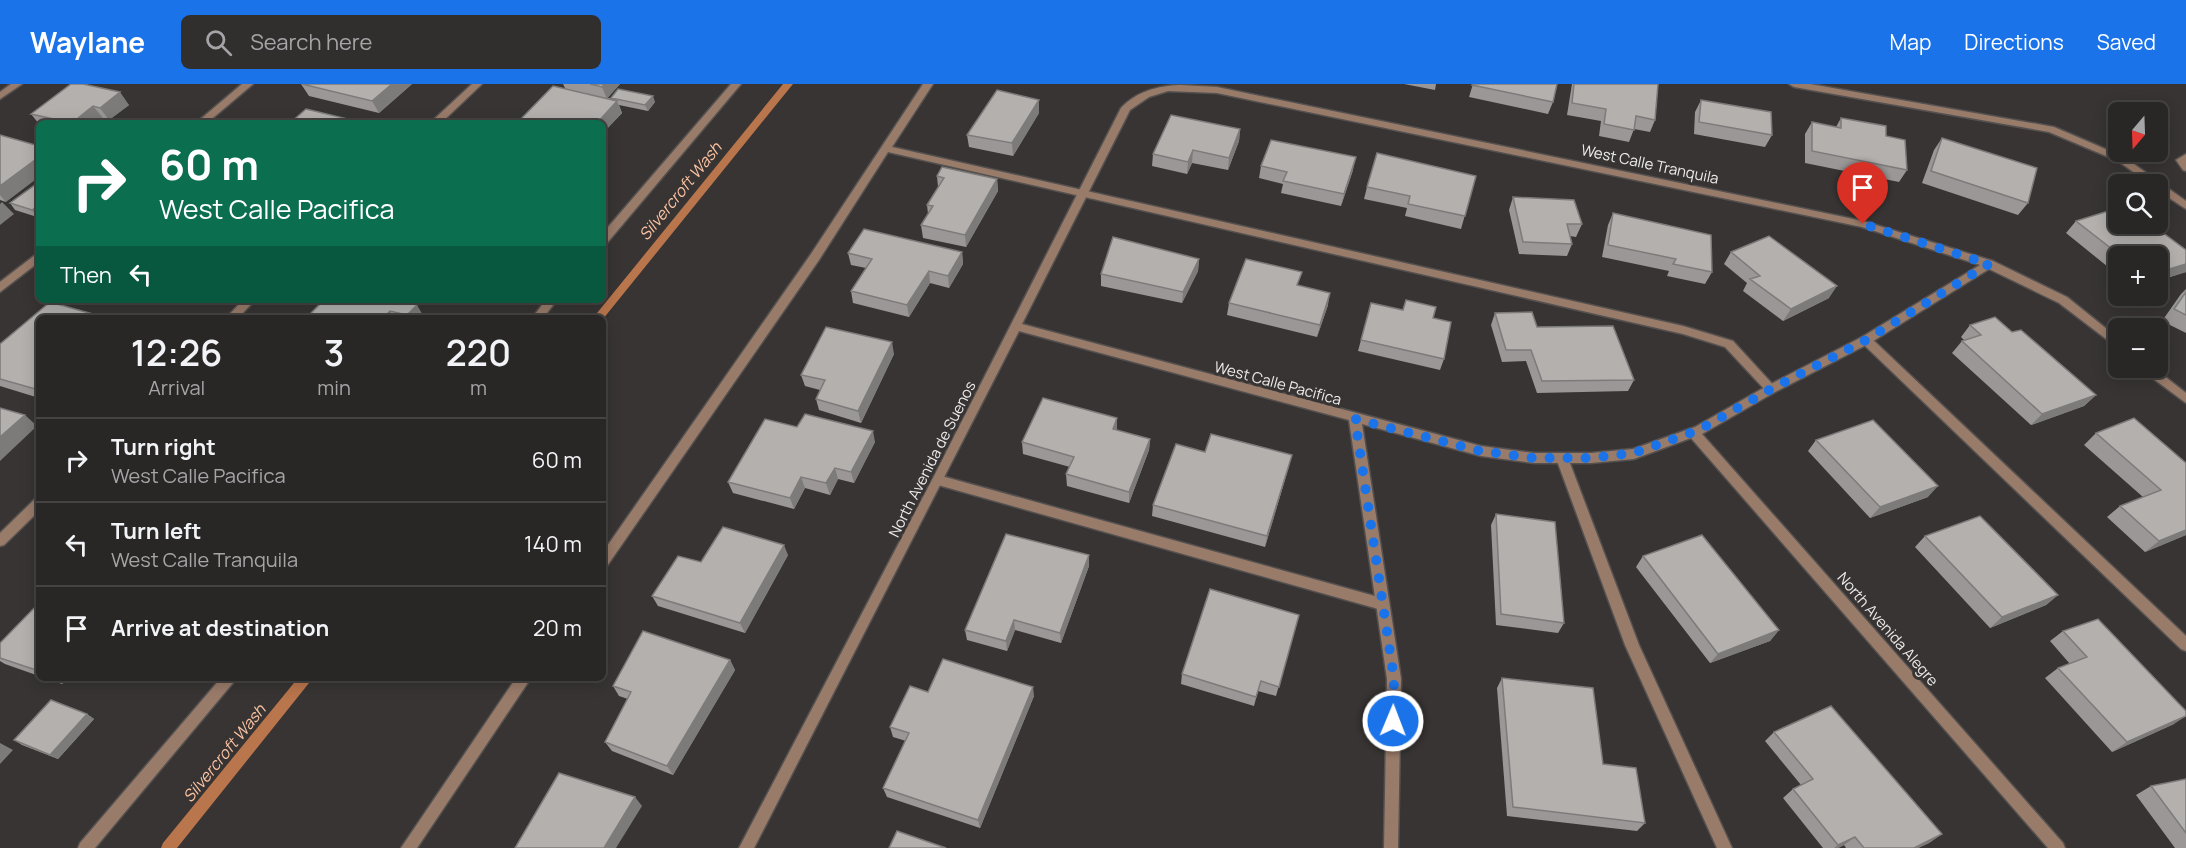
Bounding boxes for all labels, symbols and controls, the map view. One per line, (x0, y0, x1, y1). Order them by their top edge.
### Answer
search box (181, 15, 601, 69)
text: Waylane (30, 23, 145, 61)
icon: search (202, 26, 235, 59)
text: Search here (250, 27, 372, 57)
text: Map (1890, 28, 1931, 56)
text: Directions (1964, 28, 2064, 56)
text: Saved (2097, 28, 2156, 56)
north arrow (2108, 102, 2168, 162)
map controls (2108, 102, 2168, 378)
text: 60 m (159, 135, 259, 193)
water label: Silvercroft Wash (634, 137, 727, 245)
street label: West Calle Tranquila (1579, 139, 1721, 189)
icon: right (60, 144, 138, 222)
pin (1837, 162, 1888, 224)
icon: arrive (1846, 171, 1879, 204)
button: search (2108, 174, 2168, 234)
text: West Calle Pacifica (159, 190, 395, 227)
button: + (2108, 246, 2168, 306)
icon: left (124, 258, 157, 291)
text: Then (60, 260, 112, 290)
button: − (2108, 318, 2168, 378)
text: 12:26 (131, 328, 223, 377)
text: 3 (324, 328, 344, 377)
text: 220 (446, 328, 511, 377)
street label: West Calle Pacifica (1212, 356, 1344, 410)
text: Arrival (148, 374, 205, 401)
text: min (317, 374, 351, 401)
text: m (470, 374, 487, 401)
street label: North Avenida de Suenos (883, 377, 981, 541)
text: Turn right (111, 432, 216, 462)
icon: right (60, 444, 93, 477)
text: 60 m (532, 445, 582, 475)
text: West Calle Pacifica (111, 462, 286, 489)
text: Turn left (111, 516, 201, 546)
icon: left (60, 528, 93, 561)
text: 140 m (524, 529, 582, 559)
text: West Calle Tranquila (111, 546, 298, 573)
street label: North Avenida Alegre (1833, 568, 1943, 691)
icon: arrive (60, 612, 93, 645)
text: Arrive at destination (111, 613, 329, 643)
text: 20 m (533, 613, 582, 643)
position arrow (1361, 689, 1425, 753)
water label: Silvercroft Wash (178, 699, 271, 807)

